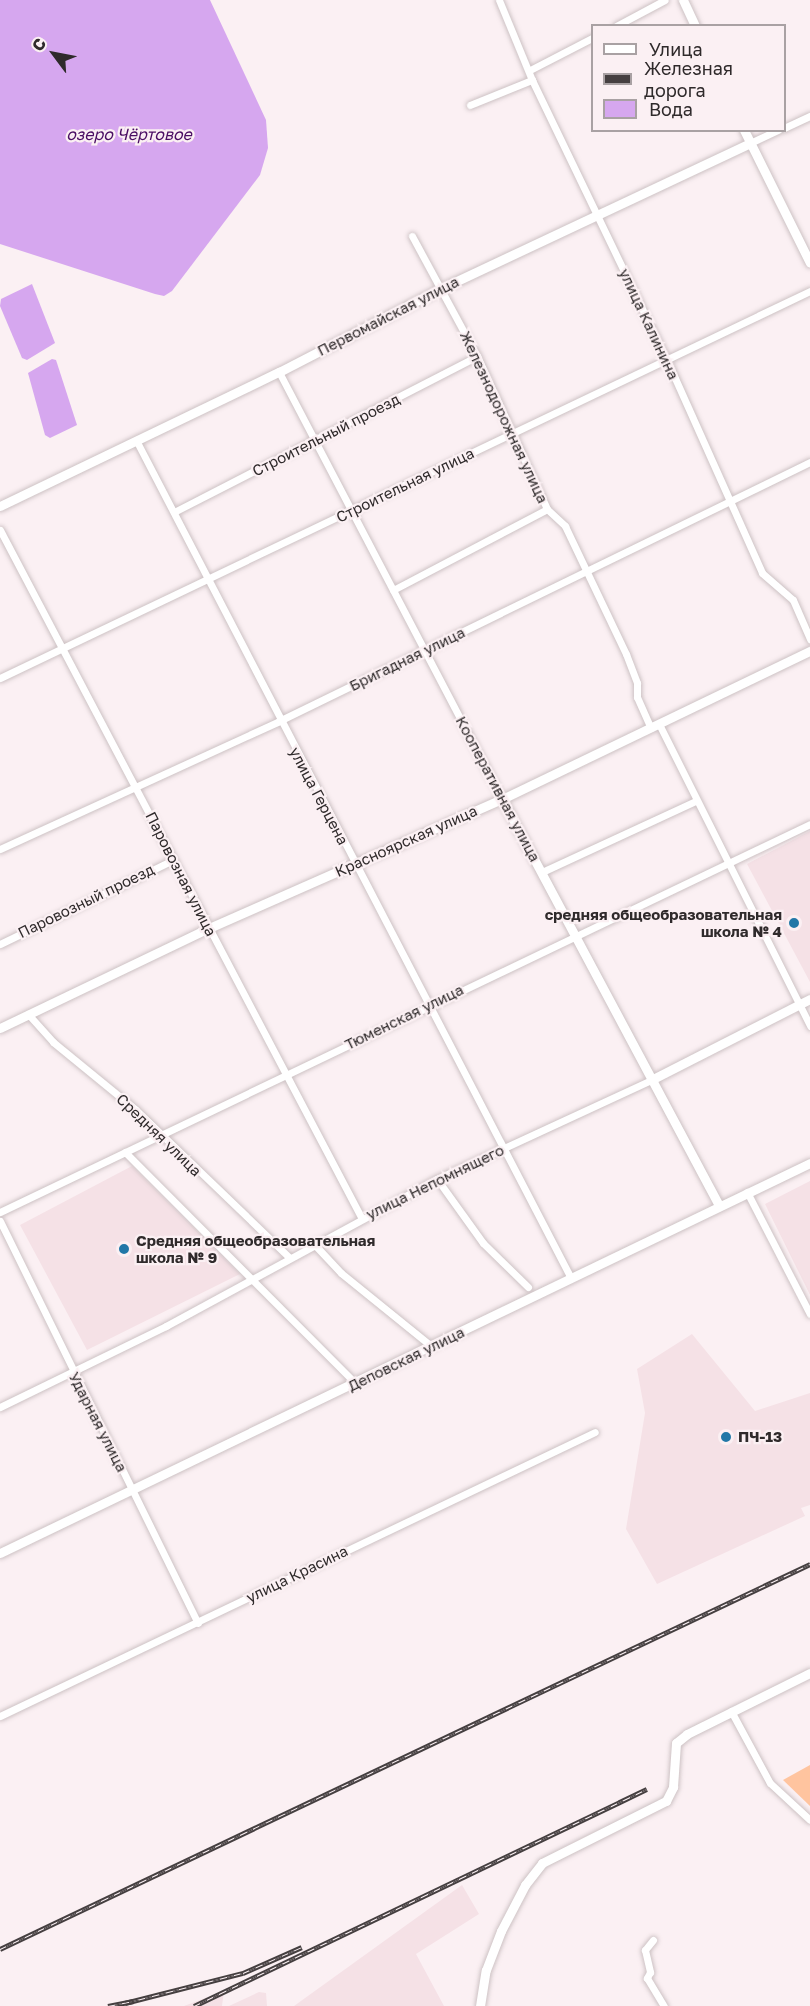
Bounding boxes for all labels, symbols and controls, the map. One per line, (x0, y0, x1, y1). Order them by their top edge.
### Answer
north arrow (24, 24, 84, 84)
legend (591, 24, 786, 132)
text: С (27, 34, 50, 55)
text: Улица (649, 38, 703, 60)
text: Железная дорога (644, 57, 733, 101)
text: Вода (649, 98, 693, 120)
water label: озеро Чёртовое (66, 124, 192, 144)
street label: улица Калинина (615, 266, 683, 382)
street label: Первомайская улица (314, 272, 462, 360)
street label: Железнодорожная улица (456, 328, 552, 506)
street label: Строительный проезд (249, 390, 403, 480)
street label: Строительная улица (333, 444, 477, 526)
street label: Бригадная улица (346, 623, 468, 695)
street label: Кооперативная улица (452, 713, 544, 865)
street label: улица Герцена (286, 744, 352, 848)
street label: Красноярская улица (332, 802, 480, 880)
street label: Паровозная улица (142, 809, 220, 939)
street label: Паровозный проезд (15, 860, 157, 942)
place label: средняя общеобразовательная школа № 4 (545, 905, 782, 940)
marker: средняя общеобразовательная школа № 4 (787, 916, 801, 930)
street label: Тюменская улица (342, 981, 466, 1053)
street label: Средняя улица (113, 1090, 205, 1180)
street label: улица Непомнящего (363, 1141, 507, 1223)
place label: Средняя общеобразовательная школа № 9 (136, 1231, 375, 1266)
marker: Средняя общеобразовательная школа № 9 (117, 1242, 131, 1256)
street label: Деповская улица (345, 1323, 467, 1395)
street label: Ударная улица (65, 1369, 131, 1475)
place label: ПЧ-13 (738, 1428, 782, 1446)
marker: ПЧ-13 (719, 1430, 733, 1444)
street label: улица Красина (243, 1542, 351, 1606)

